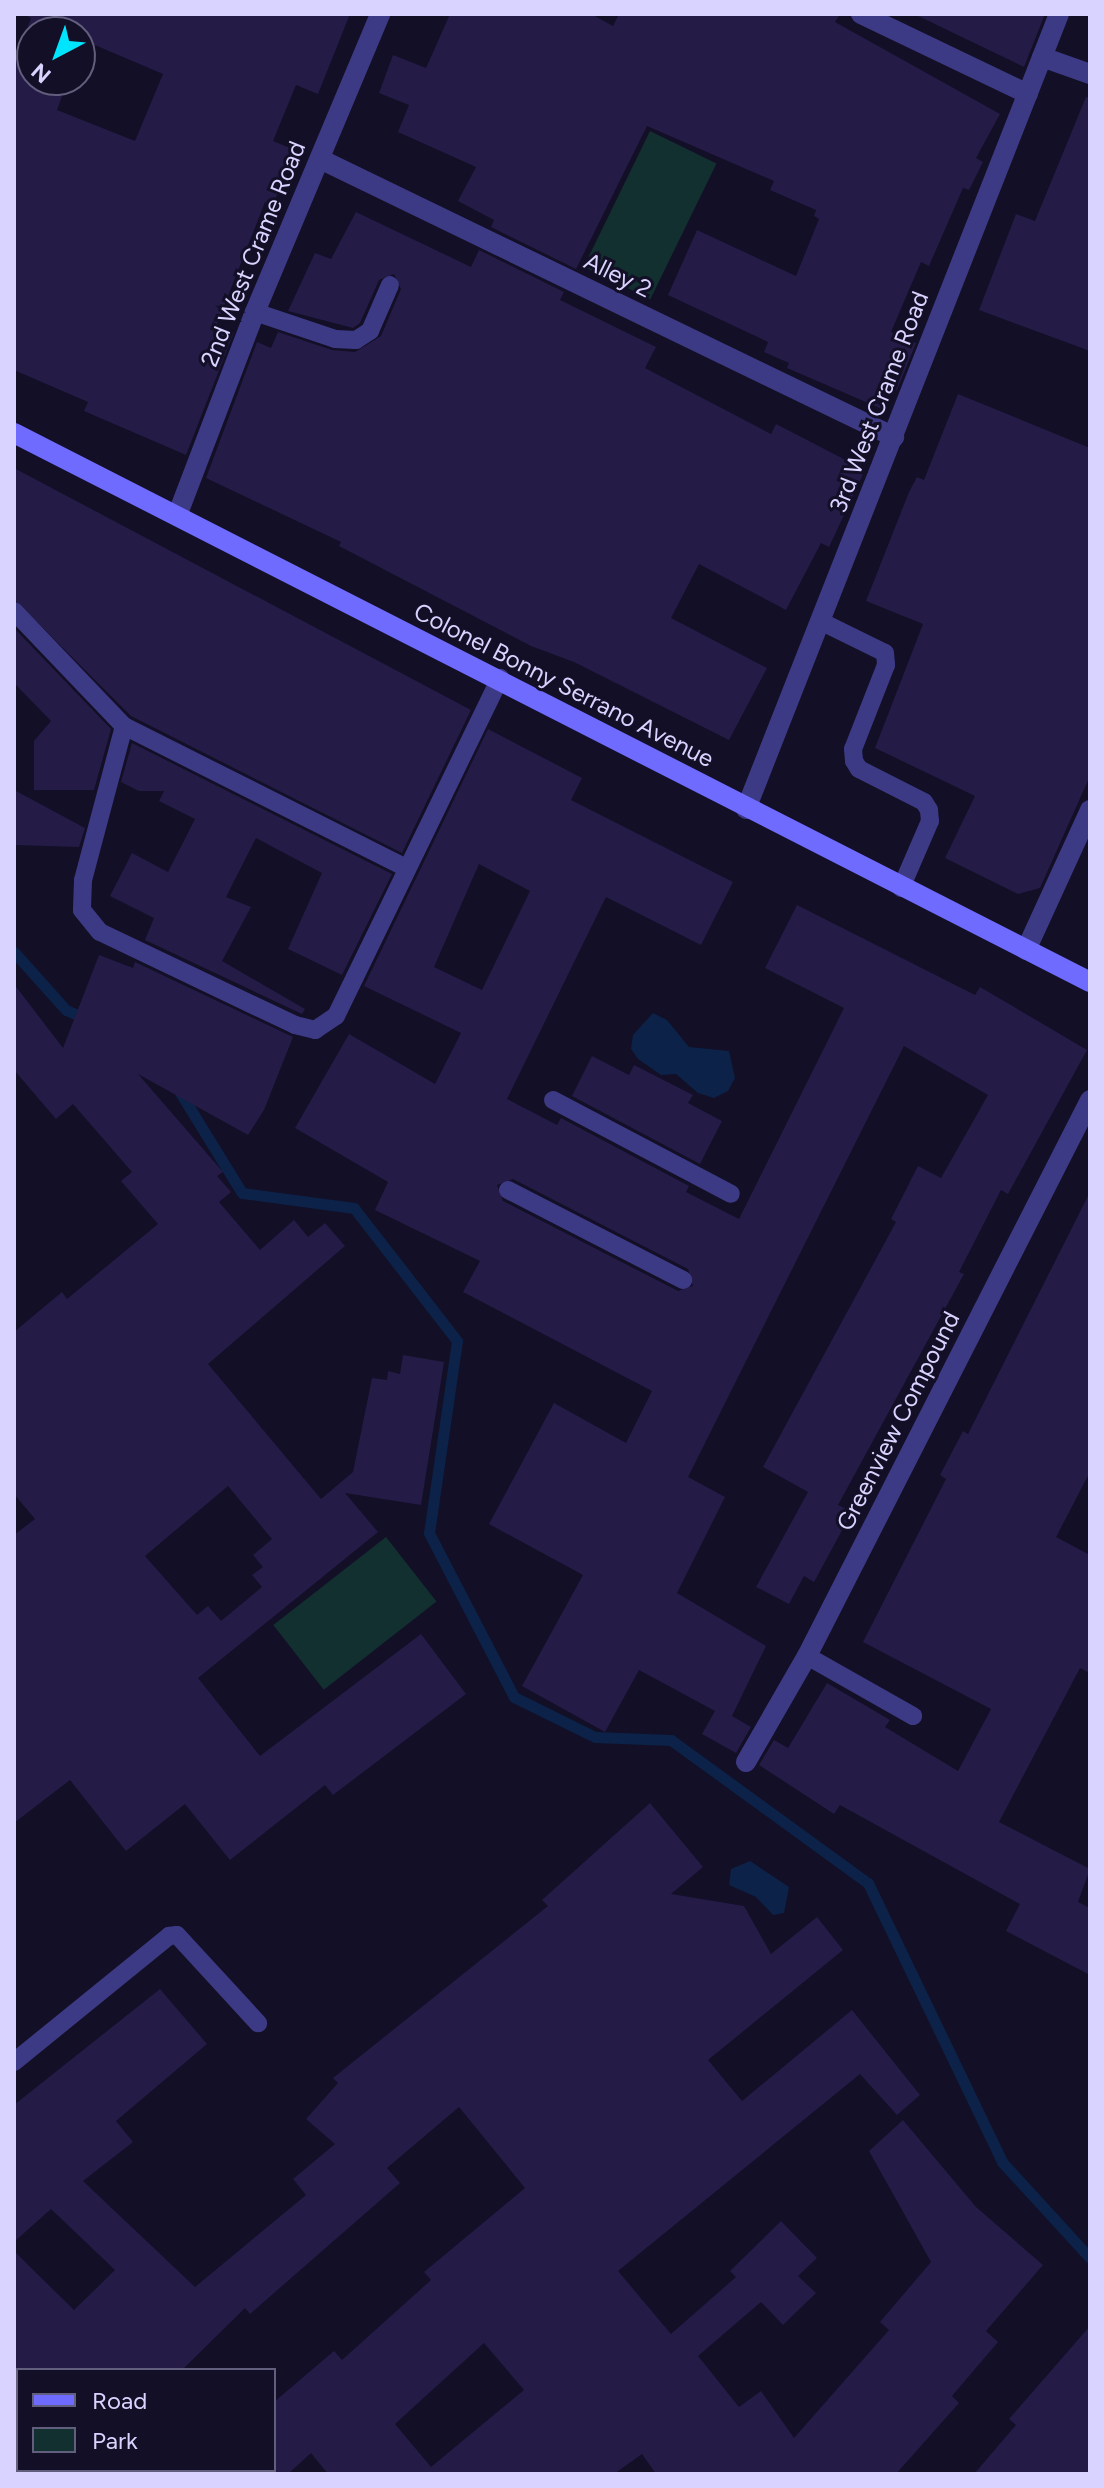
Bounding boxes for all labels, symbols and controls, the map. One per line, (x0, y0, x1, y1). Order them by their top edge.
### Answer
north arrow (16, 16, 96, 96)
text: N (26, 57, 57, 89)
street label: 2nd West Crame Road (195, 137, 311, 371)
street label: Alley 2 (580, 246, 656, 304)
street label: 3rd West Crame Road (823, 287, 935, 517)
street label: Colonel Bonny Serrano Avenue (409, 597, 719, 773)
street label: Greenview Compound (830, 1307, 966, 1535)
legend (16, 2368, 276, 2472)
text: Road (92, 2386, 147, 2415)
text: Park (92, 2426, 138, 2455)

